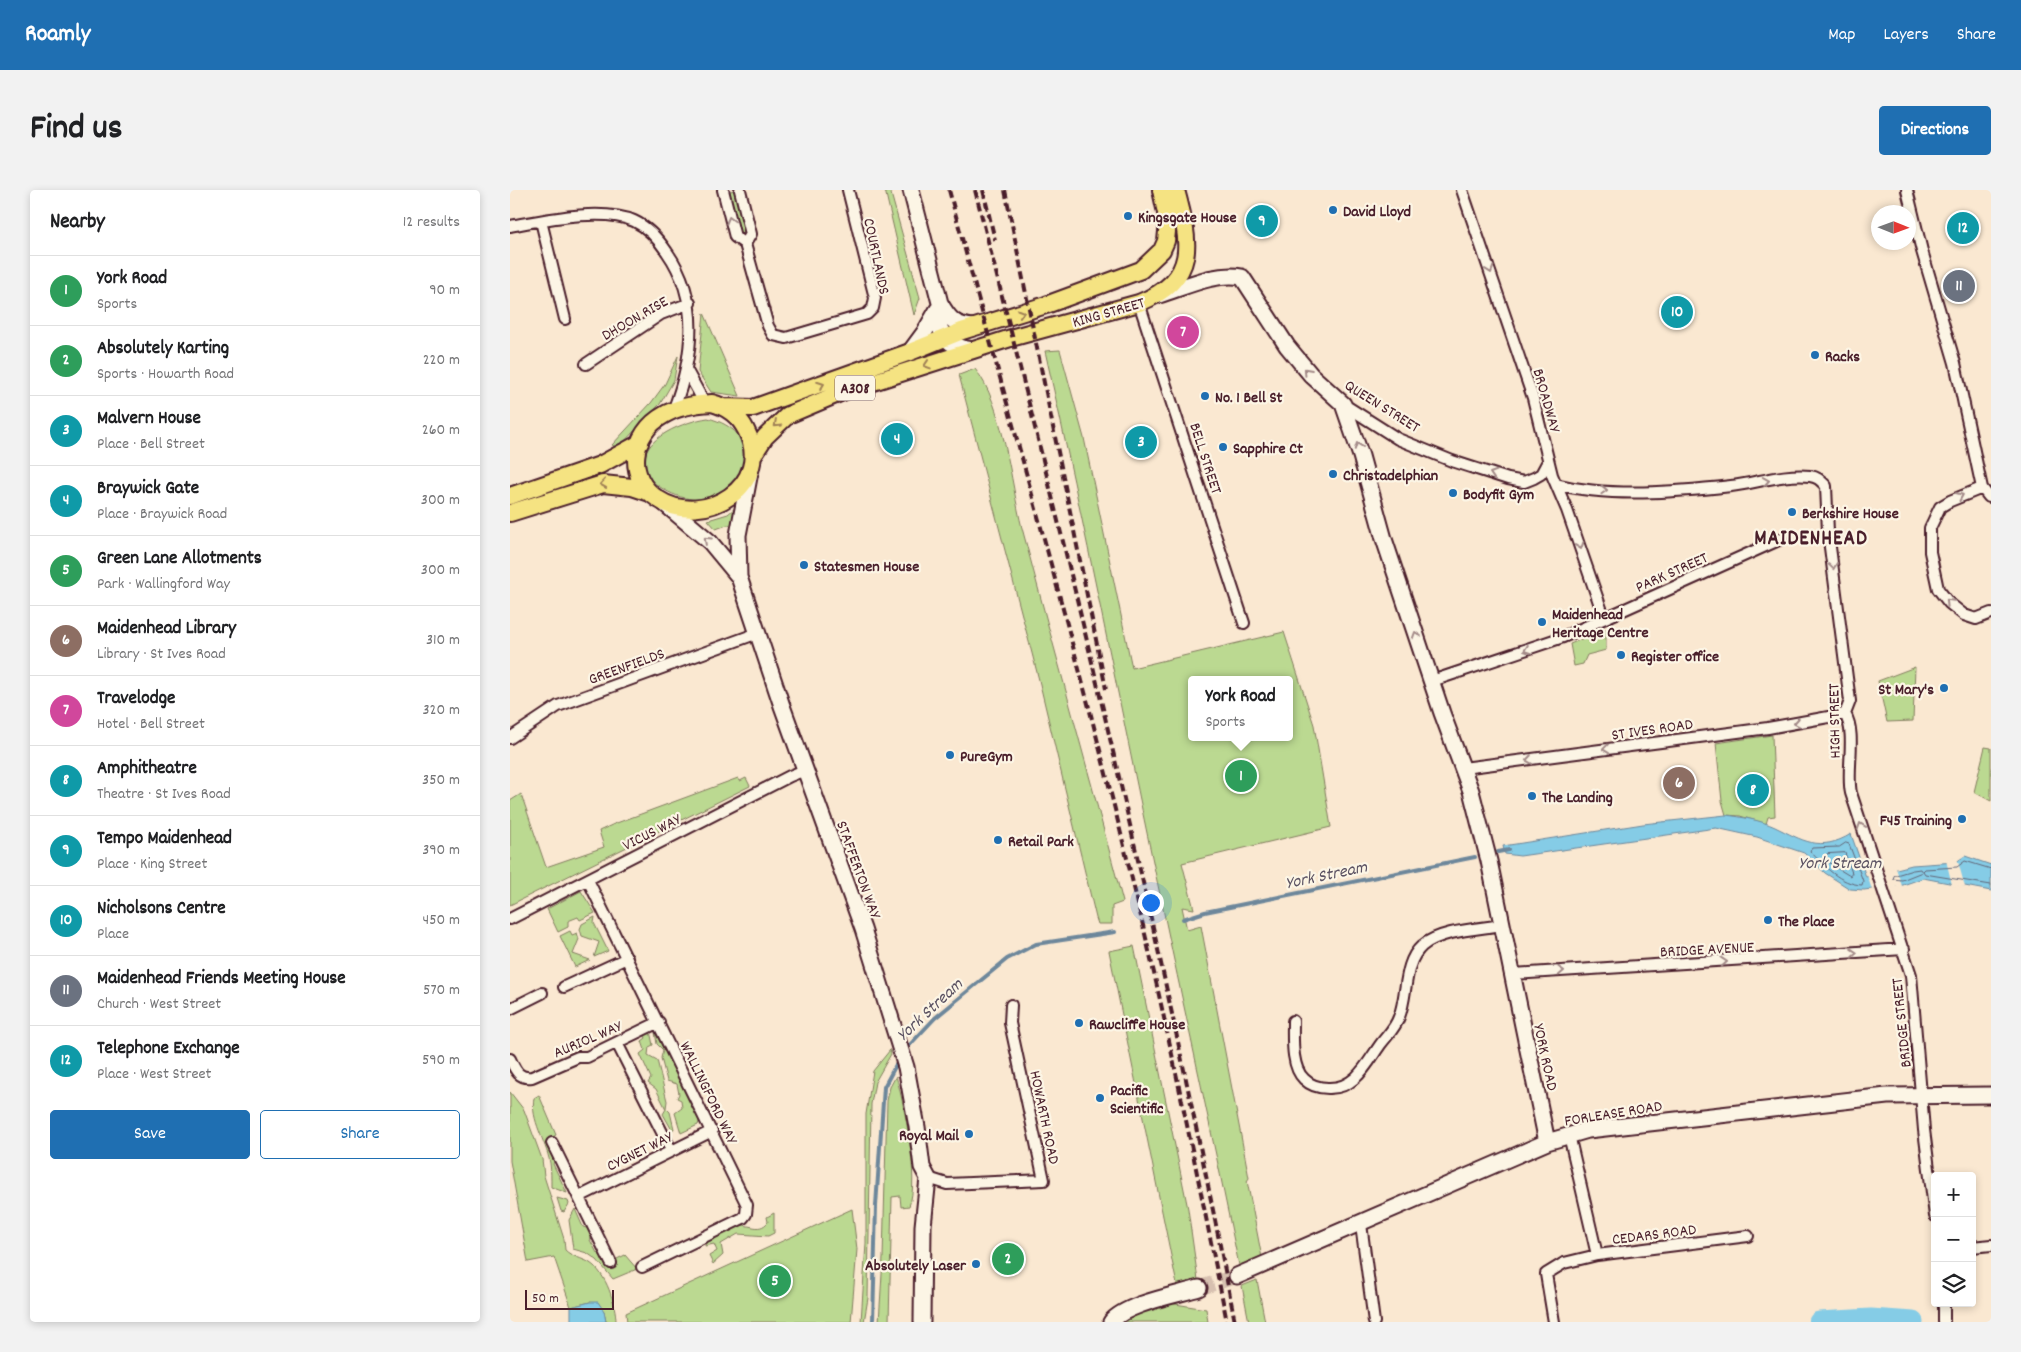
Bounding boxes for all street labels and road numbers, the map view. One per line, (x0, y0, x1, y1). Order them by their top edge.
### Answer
street label: COURTLANDS (856, 216, 895, 297)
street label: DHOON RISE (598, 290, 673, 347)
street label: KING STREET (1070, 292, 1148, 335)
street label: BROADWAY (1526, 366, 1566, 436)
street label: QUEEN STREET (1339, 375, 1424, 440)
road number: A308 (835, 376, 875, 400)
street label: BELL STREET (1182, 420, 1227, 498)
street label: PARK STREET (1632, 547, 1712, 599)
street label: GREENFIELDS (586, 643, 668, 692)
street label: HIGH STREET (1823, 683, 1848, 759)
street label: ST IVES ROAD (1610, 713, 1694, 748)
street label: VICUS WAY (619, 808, 686, 858)
street label: STAFFERTON WAY (829, 818, 886, 923)
street label: BRIDGE AVENUE (1659, 937, 1755, 964)
street label: BRIDGE STREET (1886, 976, 1919, 1069)
street label: AURIOL WAY (550, 1015, 627, 1065)
street label: YORK ROAD (1526, 1022, 1563, 1093)
street label: WALLINGFORD WAY (673, 1038, 743, 1149)
street label: HOWARTH ROAD (1022, 1069, 1065, 1167)
street label: FORLEASE ROAD (1563, 1095, 1664, 1134)
street label: CYGNET WAY (603, 1126, 678, 1178)
street label: CEDARS ROAD (1611, 1219, 1698, 1252)

